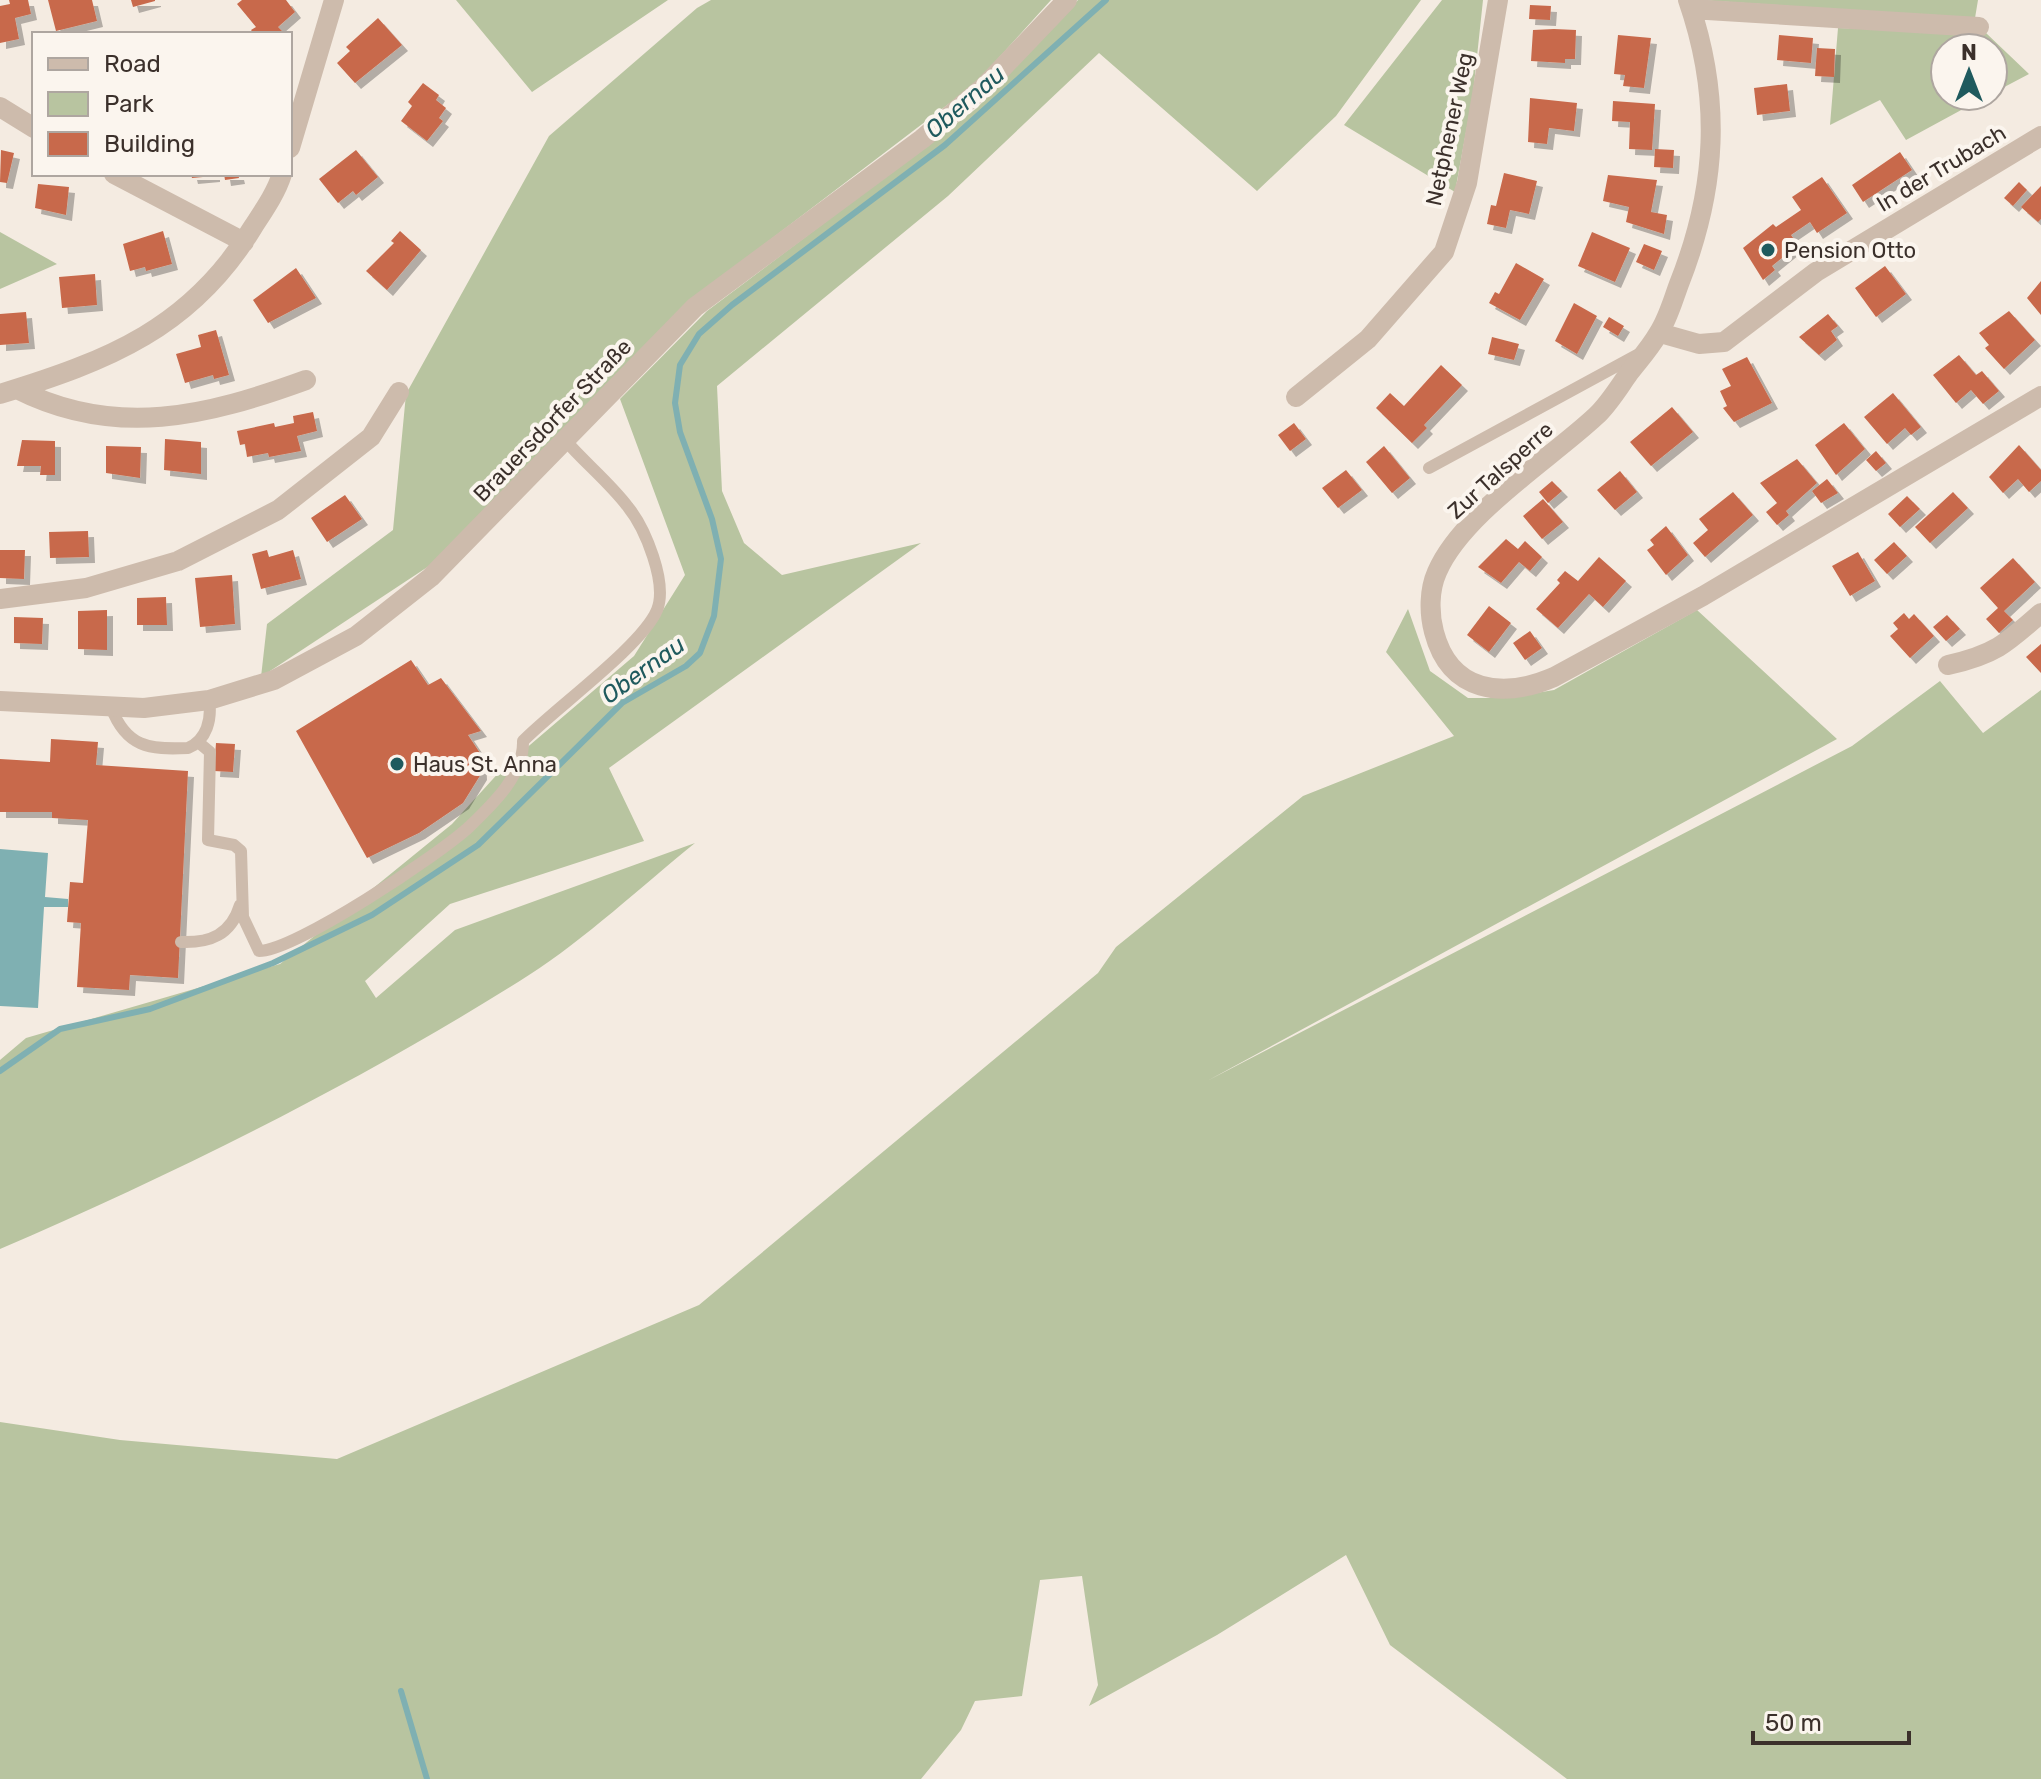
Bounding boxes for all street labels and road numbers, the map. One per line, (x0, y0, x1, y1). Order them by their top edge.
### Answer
street label: Netphener Weg (1420, 50, 1479, 208)
street label: In der Trubach (1872, 119, 2011, 218)
street label: Brauersdorfer Straße (468, 333, 637, 507)
street label: Zur Talsperre (1442, 416, 1559, 525)

